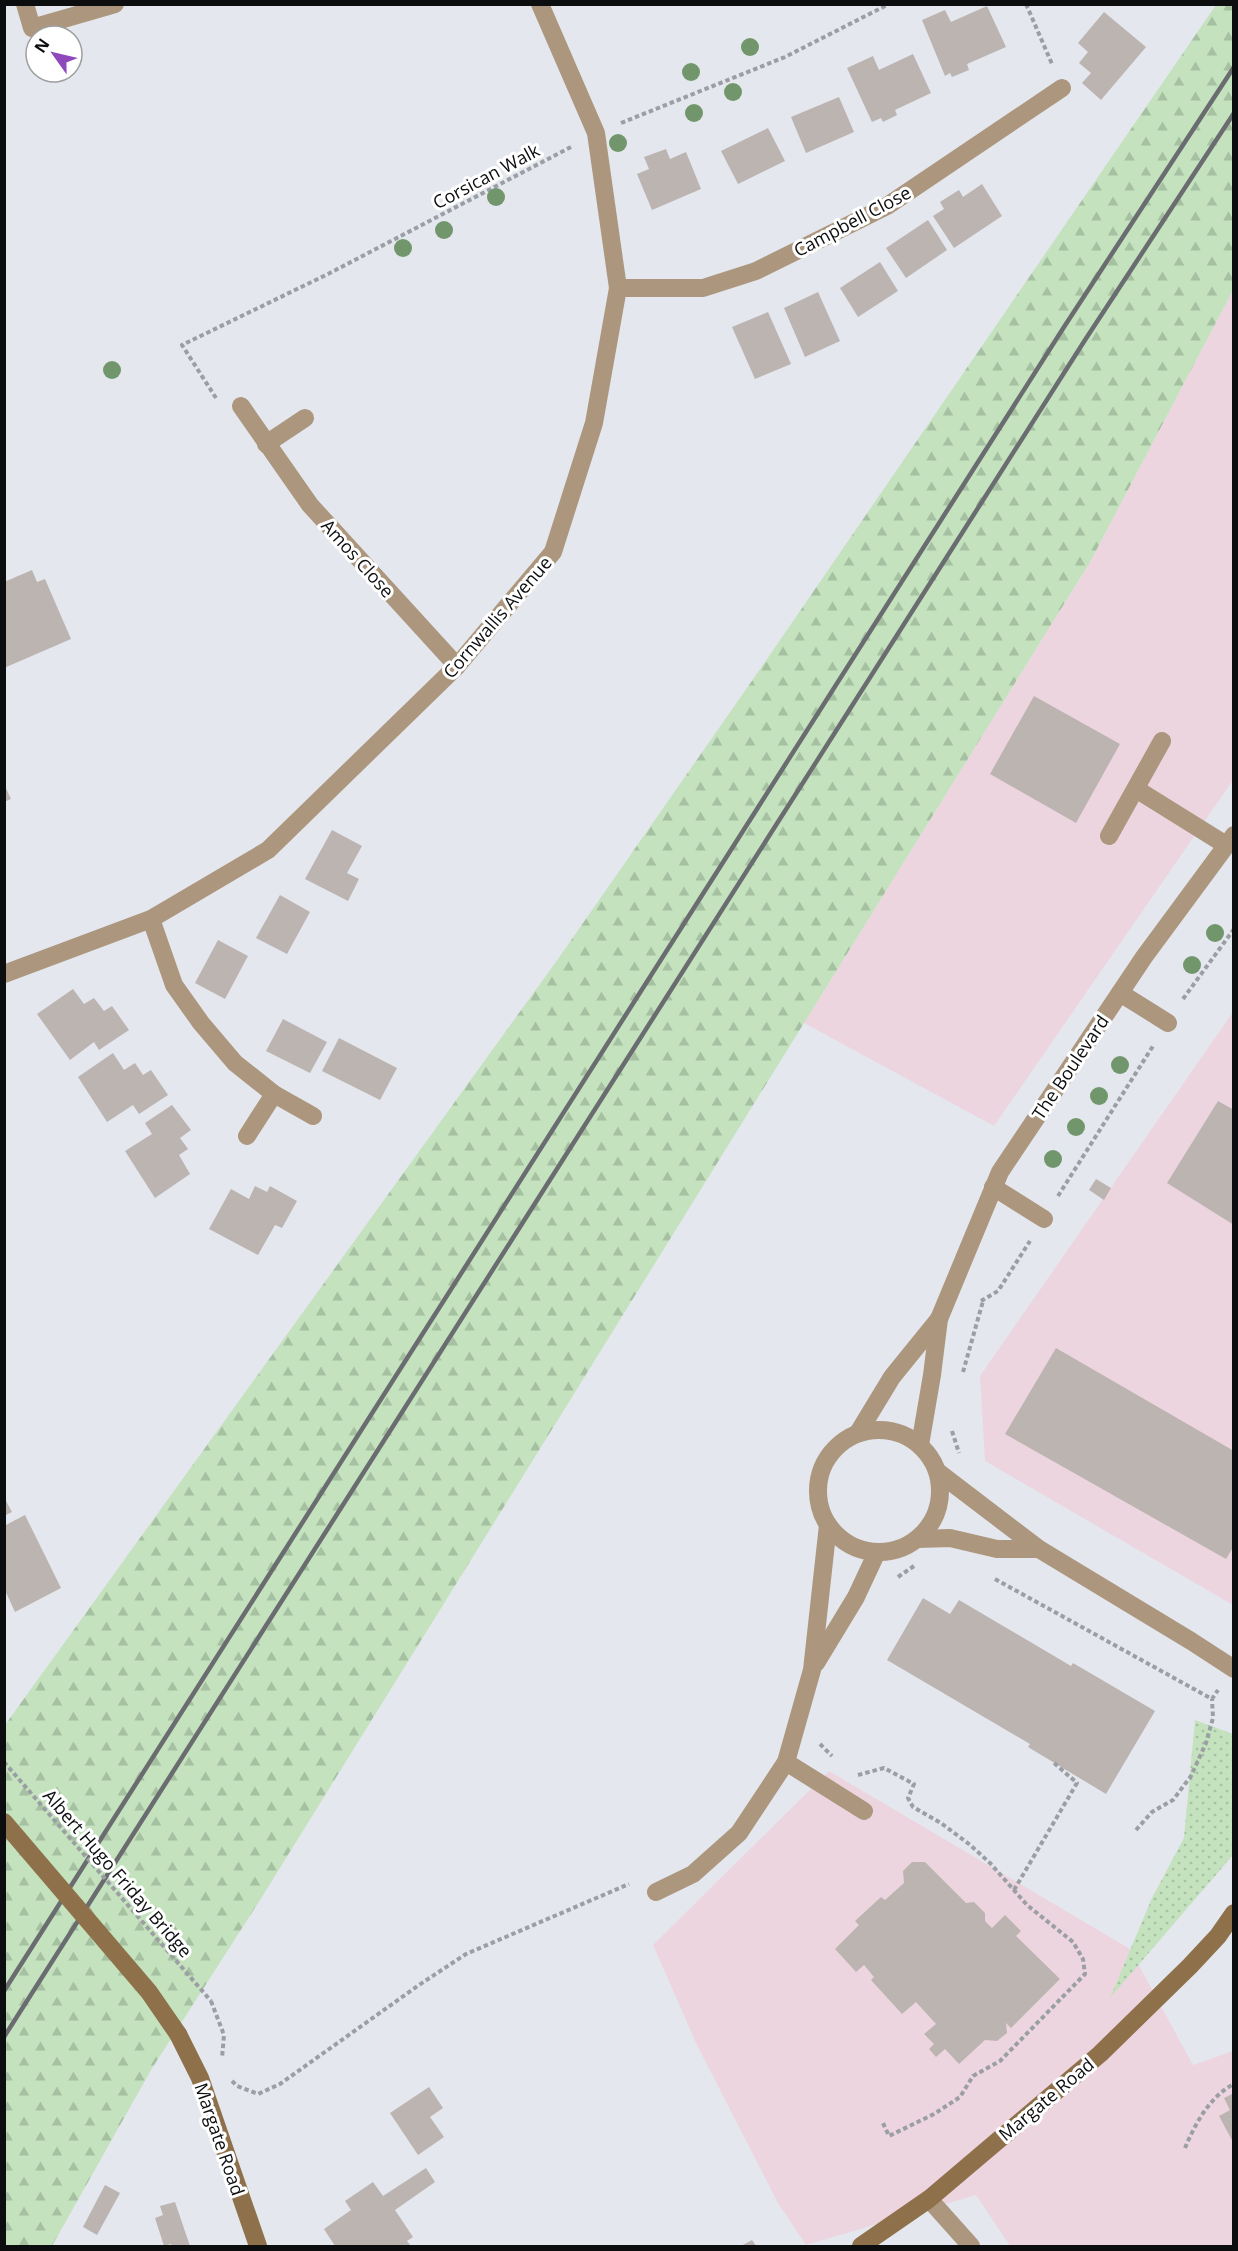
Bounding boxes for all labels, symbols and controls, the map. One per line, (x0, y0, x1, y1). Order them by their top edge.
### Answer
north arrow (24, 24, 84, 84)
text: N (29, 34, 54, 57)
street label: Corsican Walk (428, 138, 544, 214)
street label: Campbell Close (789, 180, 915, 262)
street label: Amos Close (316, 514, 400, 602)
street label: Cornwallis Avenue (437, 551, 557, 683)
street label: The Boulevard (1026, 1010, 1114, 1124)
street label: Albert Hugo Friday Bridge (38, 1784, 198, 1962)
street label: Margate Road (993, 2052, 1099, 2146)
street label: Margate Road (190, 2080, 250, 2198)

